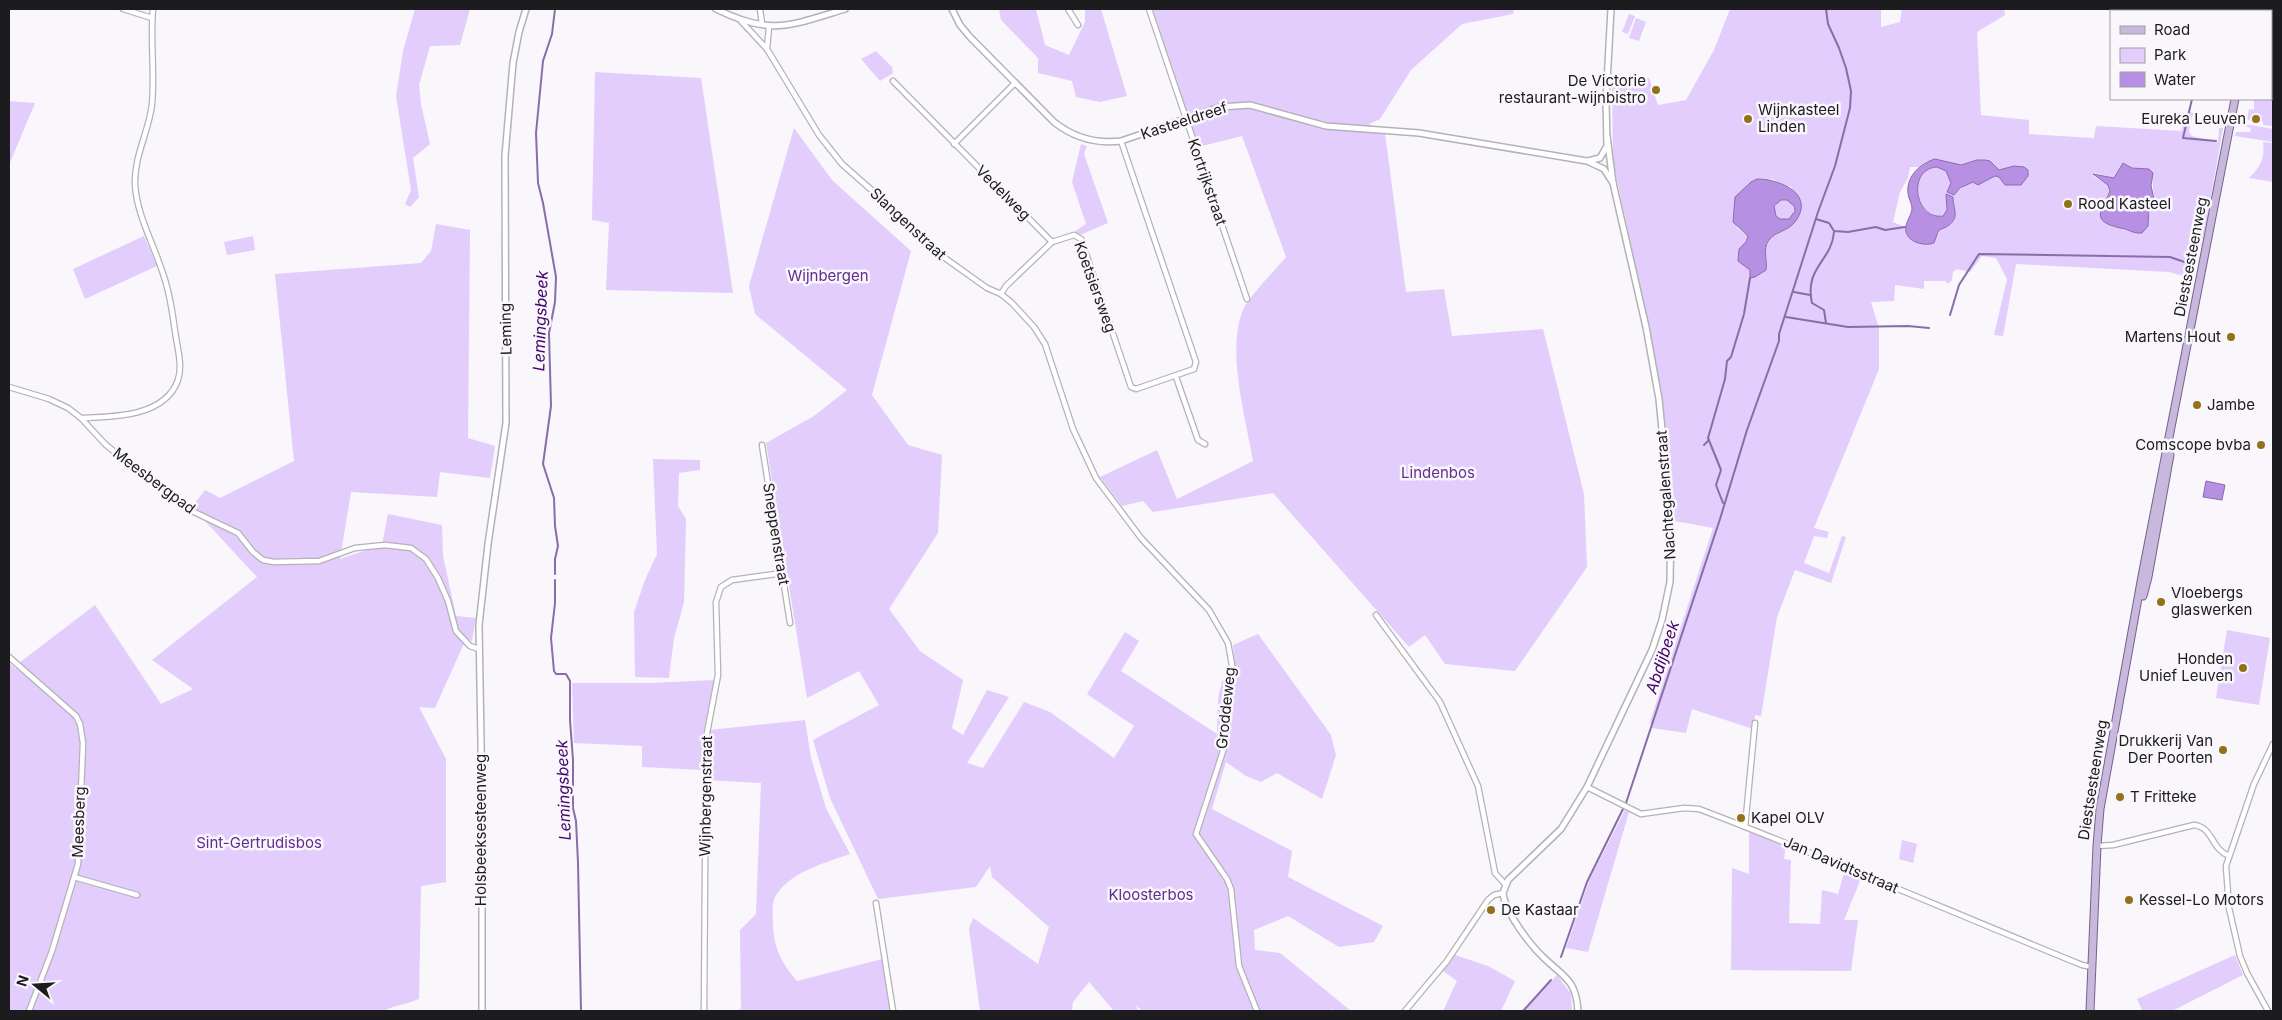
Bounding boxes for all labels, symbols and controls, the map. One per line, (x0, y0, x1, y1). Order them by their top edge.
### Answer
legend (2110, 10, 2272, 100)
text: Road (2154, 20, 2190, 39)
text: Park (2154, 45, 2187, 64)
text: Water (2154, 70, 2196, 89)
place label: De Victorie restaurant-wijnbistro (1499, 71, 1646, 107)
marker: De Victorie restaurant-wijnbistro (1650, 84, 1662, 96)
street label: Kasteeldreef (1138, 97, 1230, 143)
place label: Wijnkasteel Linden (1758, 100, 1839, 136)
place label: Eureka Leuven (2141, 109, 2246, 128)
marker: Wijnkasteel Linden (1742, 113, 1754, 125)
marker: Eureka Leuven (2250, 113, 2262, 125)
street label: Kortrijkstraat (1184, 136, 1231, 228)
street label: Vedelweg (972, 161, 1035, 224)
street label: Slangenstraat (866, 183, 951, 264)
place label: Rood Kasteel (2078, 194, 2171, 213)
street label: Diestsesteenweg (2170, 195, 2211, 318)
marker: Rood Kasteel (2062, 198, 2074, 210)
street label: Koetsiersweg (1070, 239, 1121, 335)
park label: Wijnbergen (787, 266, 869, 285)
water label: Lemingsbeek (528, 270, 552, 372)
street label: Leming (496, 303, 515, 355)
place label: Martens Hout (2125, 327, 2221, 346)
marker: Martens Hout (2225, 331, 2237, 343)
place label: Jambe (2207, 395, 2255, 414)
marker: Jambe (2191, 399, 2203, 411)
street label: Nachtegalenstraat (1651, 430, 1680, 560)
place label: Comscope bvba (2135, 435, 2251, 454)
marker: Comscope bvba (2255, 439, 2267, 451)
street label: Meesbergpad (109, 443, 199, 518)
park label: Lindenbos (1401, 463, 1475, 482)
street label: Sneppenstraat (759, 481, 794, 587)
place label: Vloebergs glaswerken (2171, 583, 2252, 619)
marker: Vloebergs glaswerken (2155, 596, 2167, 608)
water label: Abdijbeek (1641, 618, 1683, 697)
place label: Honden Unief Leuven (2139, 649, 2233, 685)
marker: Honden Unief Leuven (2237, 662, 2249, 674)
street label: Groddeweg (1212, 666, 1239, 750)
street label: Diestsesteenweg (2074, 718, 2111, 841)
place label: Drukkerij Van Der Poorten (2119, 731, 2213, 767)
street label: Wijnbergenstraat (695, 735, 716, 857)
water label: Lemingsbeek (551, 739, 575, 841)
marker: Drukkerij Van Der Poorten (2217, 744, 2229, 756)
street label: Holsbeeksesteenweg (471, 754, 490, 906)
street label: Meesberg (68, 786, 89, 858)
place label: T Fritteke (2130, 787, 2197, 806)
marker: T Fritteke (2114, 791, 2126, 803)
place label: Kapel OLV (1751, 808, 1825, 827)
marker: Kapel OLV (1735, 812, 1747, 824)
street label: Jan Davidtsstraat (1781, 832, 1902, 897)
park label: Sint-Gertrudisbos (196, 833, 322, 852)
park label: Kloosterbos (1108, 885, 1194, 904)
place label: Kessel-Lo Motors (2139, 890, 2264, 909)
marker: Kessel-Lo Motors (2123, 894, 2135, 906)
place label: De Kastaar (1501, 900, 1579, 919)
marker: De Kastaar (1485, 904, 1497, 916)
north arrow (10, 960, 60, 1010)
text: N (12, 973, 32, 989)

